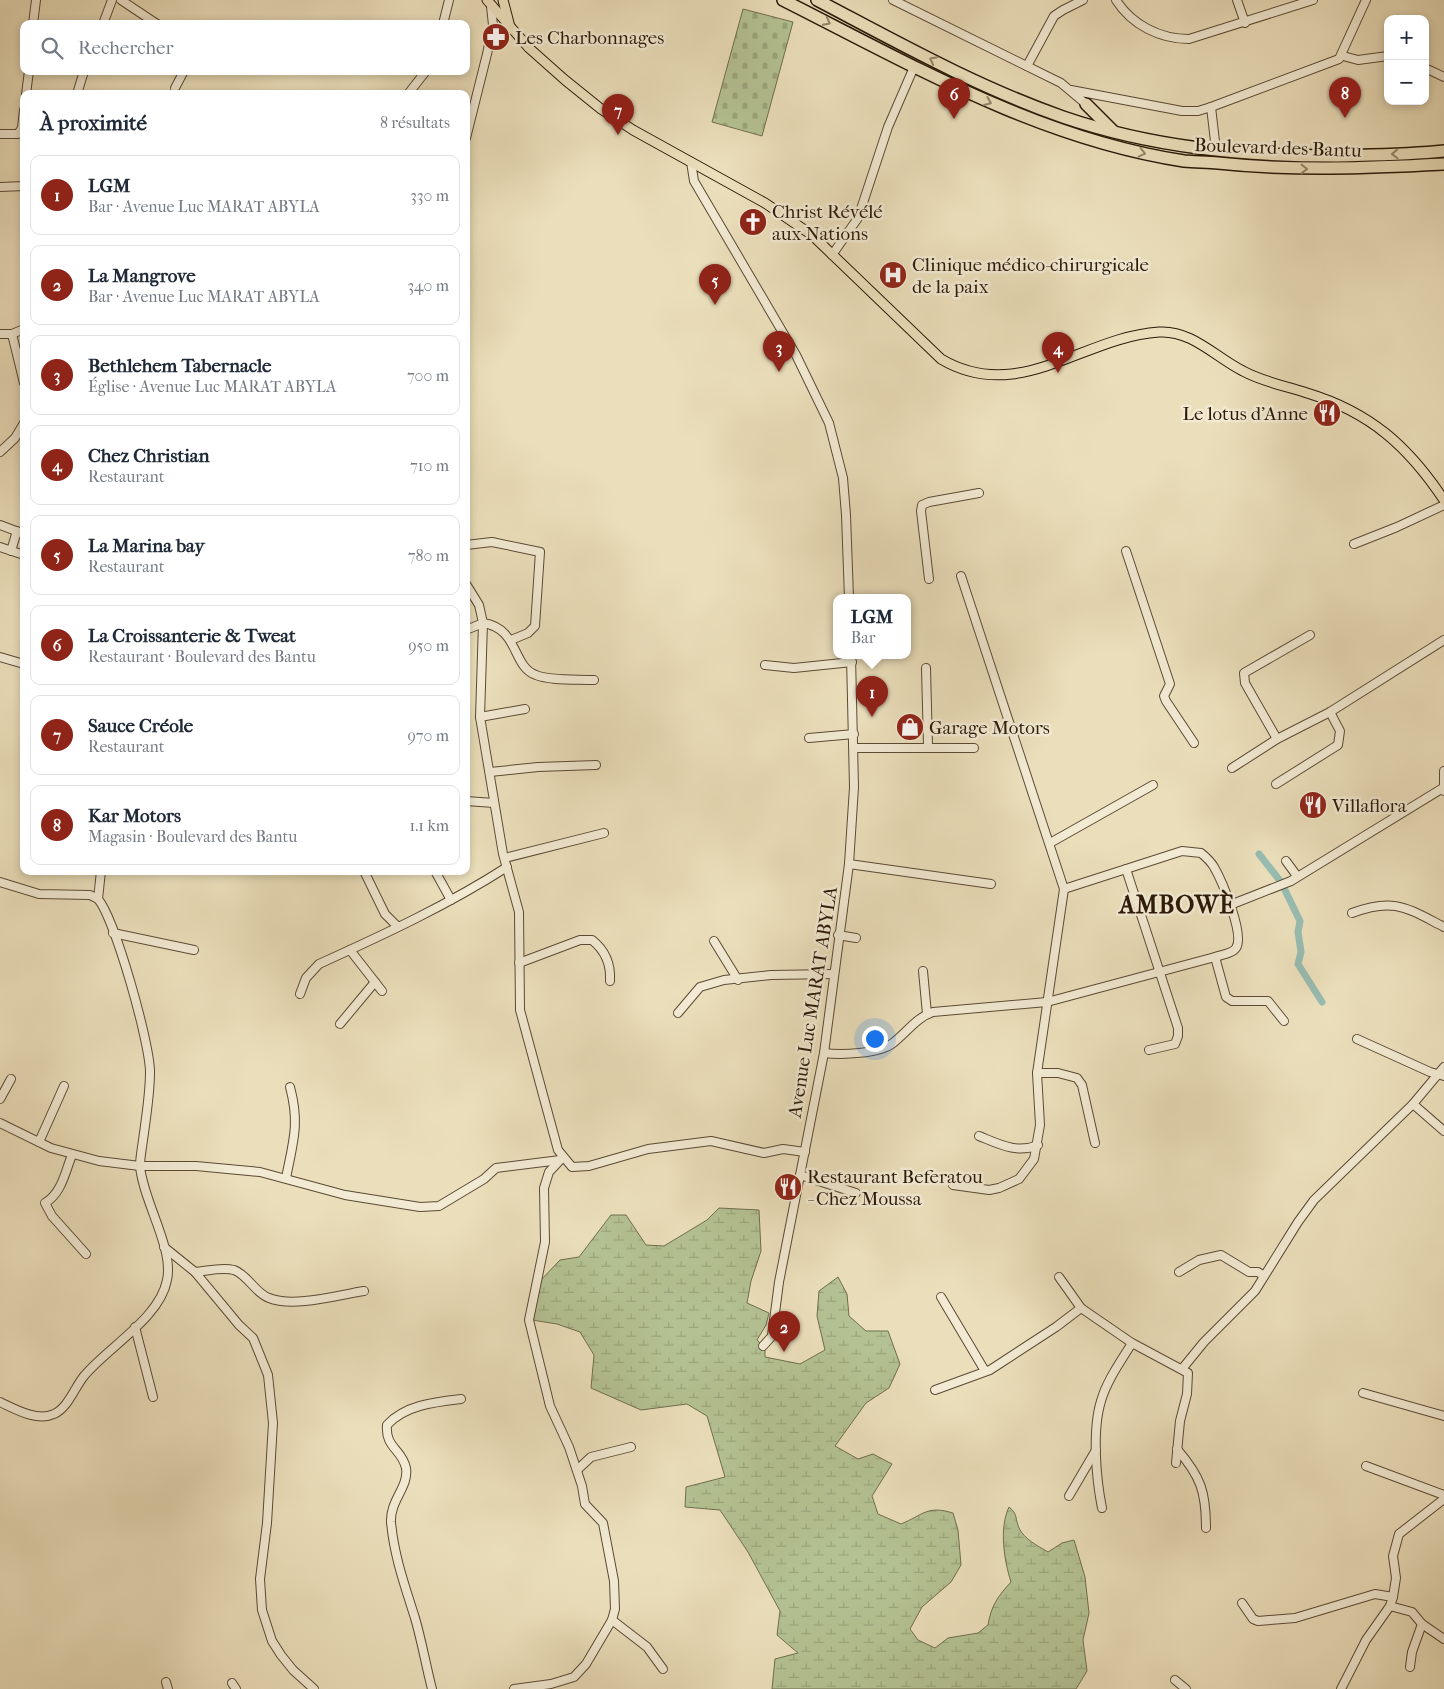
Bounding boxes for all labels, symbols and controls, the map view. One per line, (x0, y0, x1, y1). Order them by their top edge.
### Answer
map controls (1384, 15, 1429, 105)
button: + (1384, 15, 1429, 60)
one-way arrow (822, 16, 831, 26)
search box (20, 20, 470, 75)
pharmacy icon: Les Charbonnages (481, 22, 511, 52)
place label: Les Charbonnages (515, 27, 664, 49)
icon: search (38, 34, 66, 62)
text: Rechercher (78, 37, 174, 59)
one-way arrow (929, 56, 938, 67)
button: − (1384, 60, 1429, 105)
pin: 8 (1329, 77, 1361, 118)
pin: 6 (938, 78, 970, 119)
pin: 7 (602, 94, 634, 135)
one-way arrow (983, 95, 992, 106)
text: À proximité (40, 111, 147, 135)
text: 8 résultats (380, 113, 450, 132)
street label: Boulevard des Bantu (1194, 134, 1362, 162)
one-way arrow (1138, 147, 1147, 158)
one-way arrow (1391, 149, 1399, 160)
one-way arrow (1300, 164, 1308, 174)
text: LGM (88, 175, 130, 197)
text: 1 (54, 186, 60, 205)
text: 330 m (410, 186, 449, 205)
text: Bar · Avenue Luc MARAT ABYLA (88, 197, 320, 216)
place label: Christ Révélé aux Nations (772, 201, 883, 245)
church icon: Christ Révélé aux Nations (738, 207, 768, 237)
place label: Clinique médico-chirurgicale de la paix (912, 254, 1149, 298)
hospital icon: Clinique médico-chirurgicale de la paix (878, 260, 908, 290)
pin: 5 (699, 264, 731, 305)
text: La Mangrove (88, 265, 196, 287)
text: 2 (53, 276, 61, 295)
text: 340 m (407, 276, 449, 295)
text: Bar · Avenue Luc MARAT ABYLA (88, 287, 320, 306)
pin: 3 (763, 331, 795, 372)
pin: 4 (1042, 332, 1074, 373)
text: Bethlehem Tabernacle (88, 355, 272, 377)
text: 3 (54, 366, 60, 385)
text: 700 m (407, 366, 449, 385)
text: Église · Avenue Luc MARAT ABYLA (88, 377, 336, 396)
restaurant icon: Le lotus d'Anne (1312, 398, 1342, 428)
place label: Le lotus d'Anne (1182, 403, 1308, 425)
text: Chez Christian (88, 445, 210, 467)
text: 4 (52, 456, 62, 475)
text: 710 m (410, 456, 449, 475)
text: Restaurant (88, 467, 164, 486)
text: La Marina bay (88, 535, 205, 557)
text: 5 (54, 546, 60, 565)
text: 780 m (408, 546, 449, 565)
text: Restaurant (88, 557, 164, 576)
popup (833, 594, 911, 659)
text: LGM (851, 606, 893, 628)
text: La Croissanterie & Tweat (88, 625, 296, 647)
text: Bar (851, 628, 875, 647)
text: 6 (53, 636, 61, 655)
text: 950 m (408, 636, 449, 655)
text: Restaurant · Boulevard des Bantu (88, 647, 316, 666)
pin: 1 (856, 676, 888, 717)
shop icon: Garage Motors (895, 712, 925, 742)
text: Sauce Créole (88, 715, 193, 737)
place label: Garage Motors (929, 717, 1050, 739)
text: 7 (53, 726, 61, 745)
text: 970 m (407, 726, 449, 745)
text: Restaurant (88, 737, 164, 756)
restaurant icon: Villaflora (1298, 790, 1328, 820)
place label: Villaflora (1331, 795, 1407, 817)
text: Kar Motors (88, 805, 181, 827)
text: 8 (53, 816, 61, 835)
text: 1.1 km (410, 816, 449, 835)
text: Magasin · Boulevard des Bantu (88, 827, 297, 846)
street label: Avenue Luc MARAT ABYLA (784, 884, 842, 1120)
district label: AMBOWÈ (1117, 889, 1235, 919)
your location (862, 1026, 888, 1052)
place label: Restaurant Beferatou - Chez Moussa (807, 1166, 983, 1210)
restaurant icon: Restaurant Beferatou - Chez Moussa (773, 1172, 803, 1202)
pin: 2 (768, 1311, 800, 1352)

